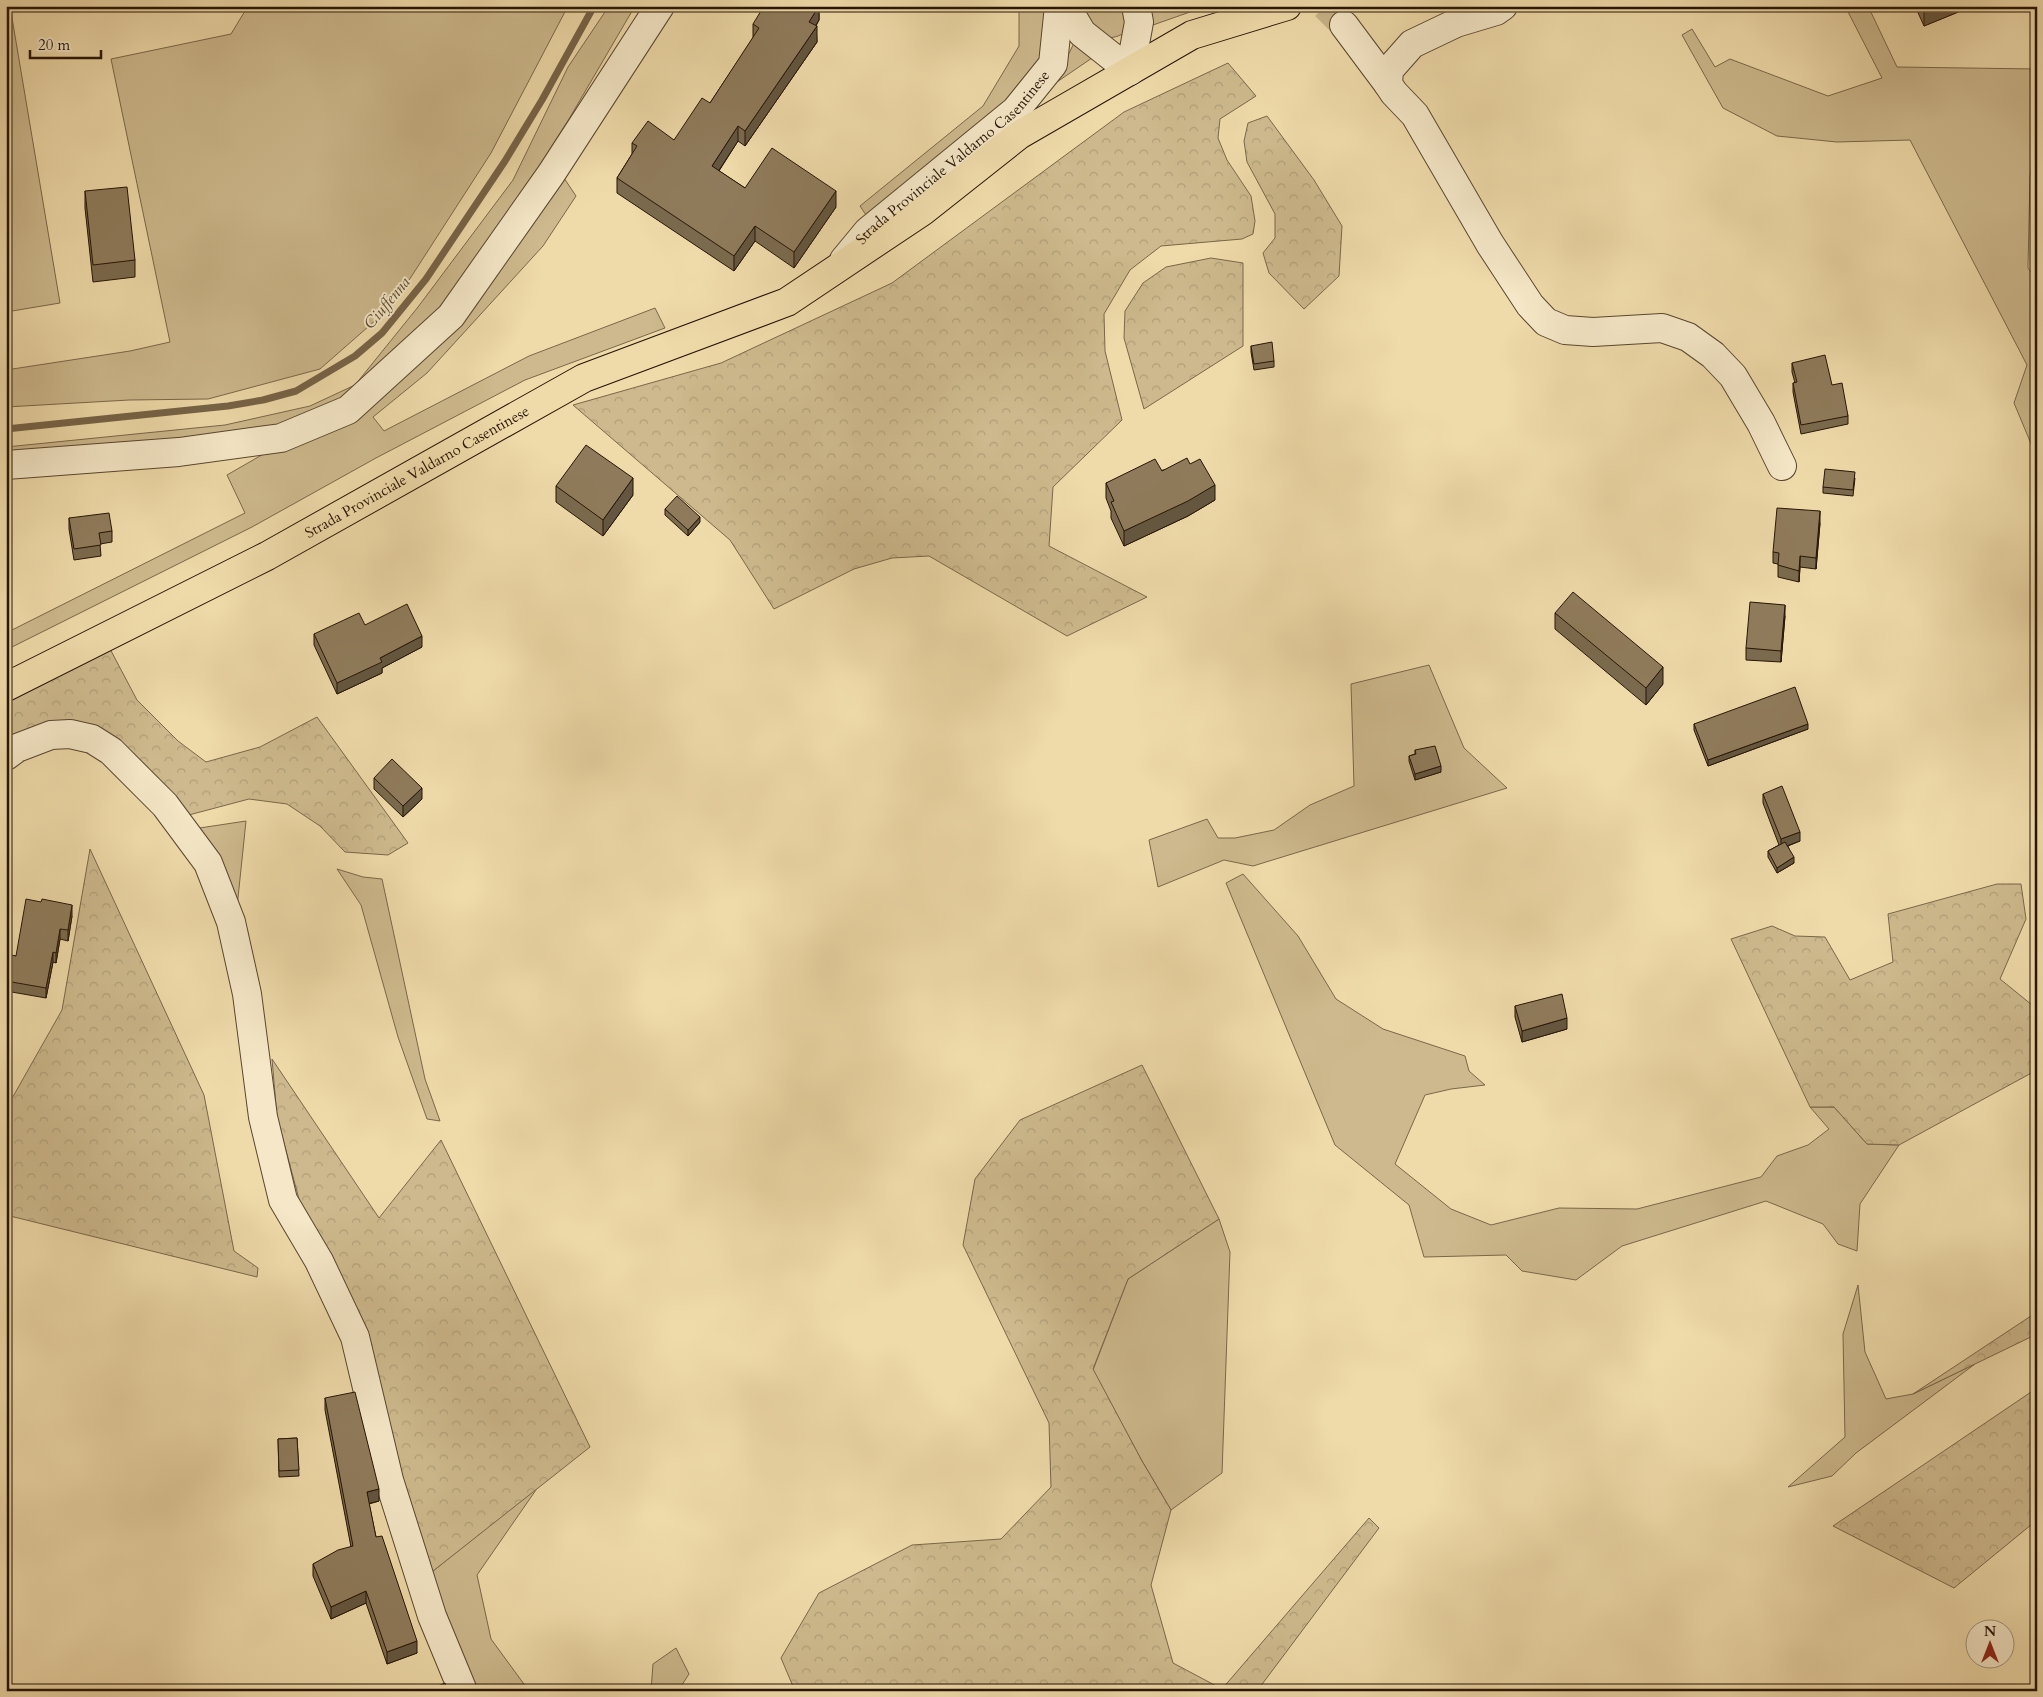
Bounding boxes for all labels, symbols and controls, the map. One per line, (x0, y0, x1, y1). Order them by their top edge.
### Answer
scale bar (30, 28, 101, 60)
text: 20 m (38, 35, 70, 55)
street label: Strada Provinciale Valdarno Casentinese (851, 66, 1054, 249)
water label: Ciuffenna (359, 272, 415, 334)
street label: Strada Provinciale Valdarno Casentinese (301, 401, 533, 543)
north arrow (1966, 1620, 2016, 1670)
text: N (1984, 1622, 1996, 1641)

